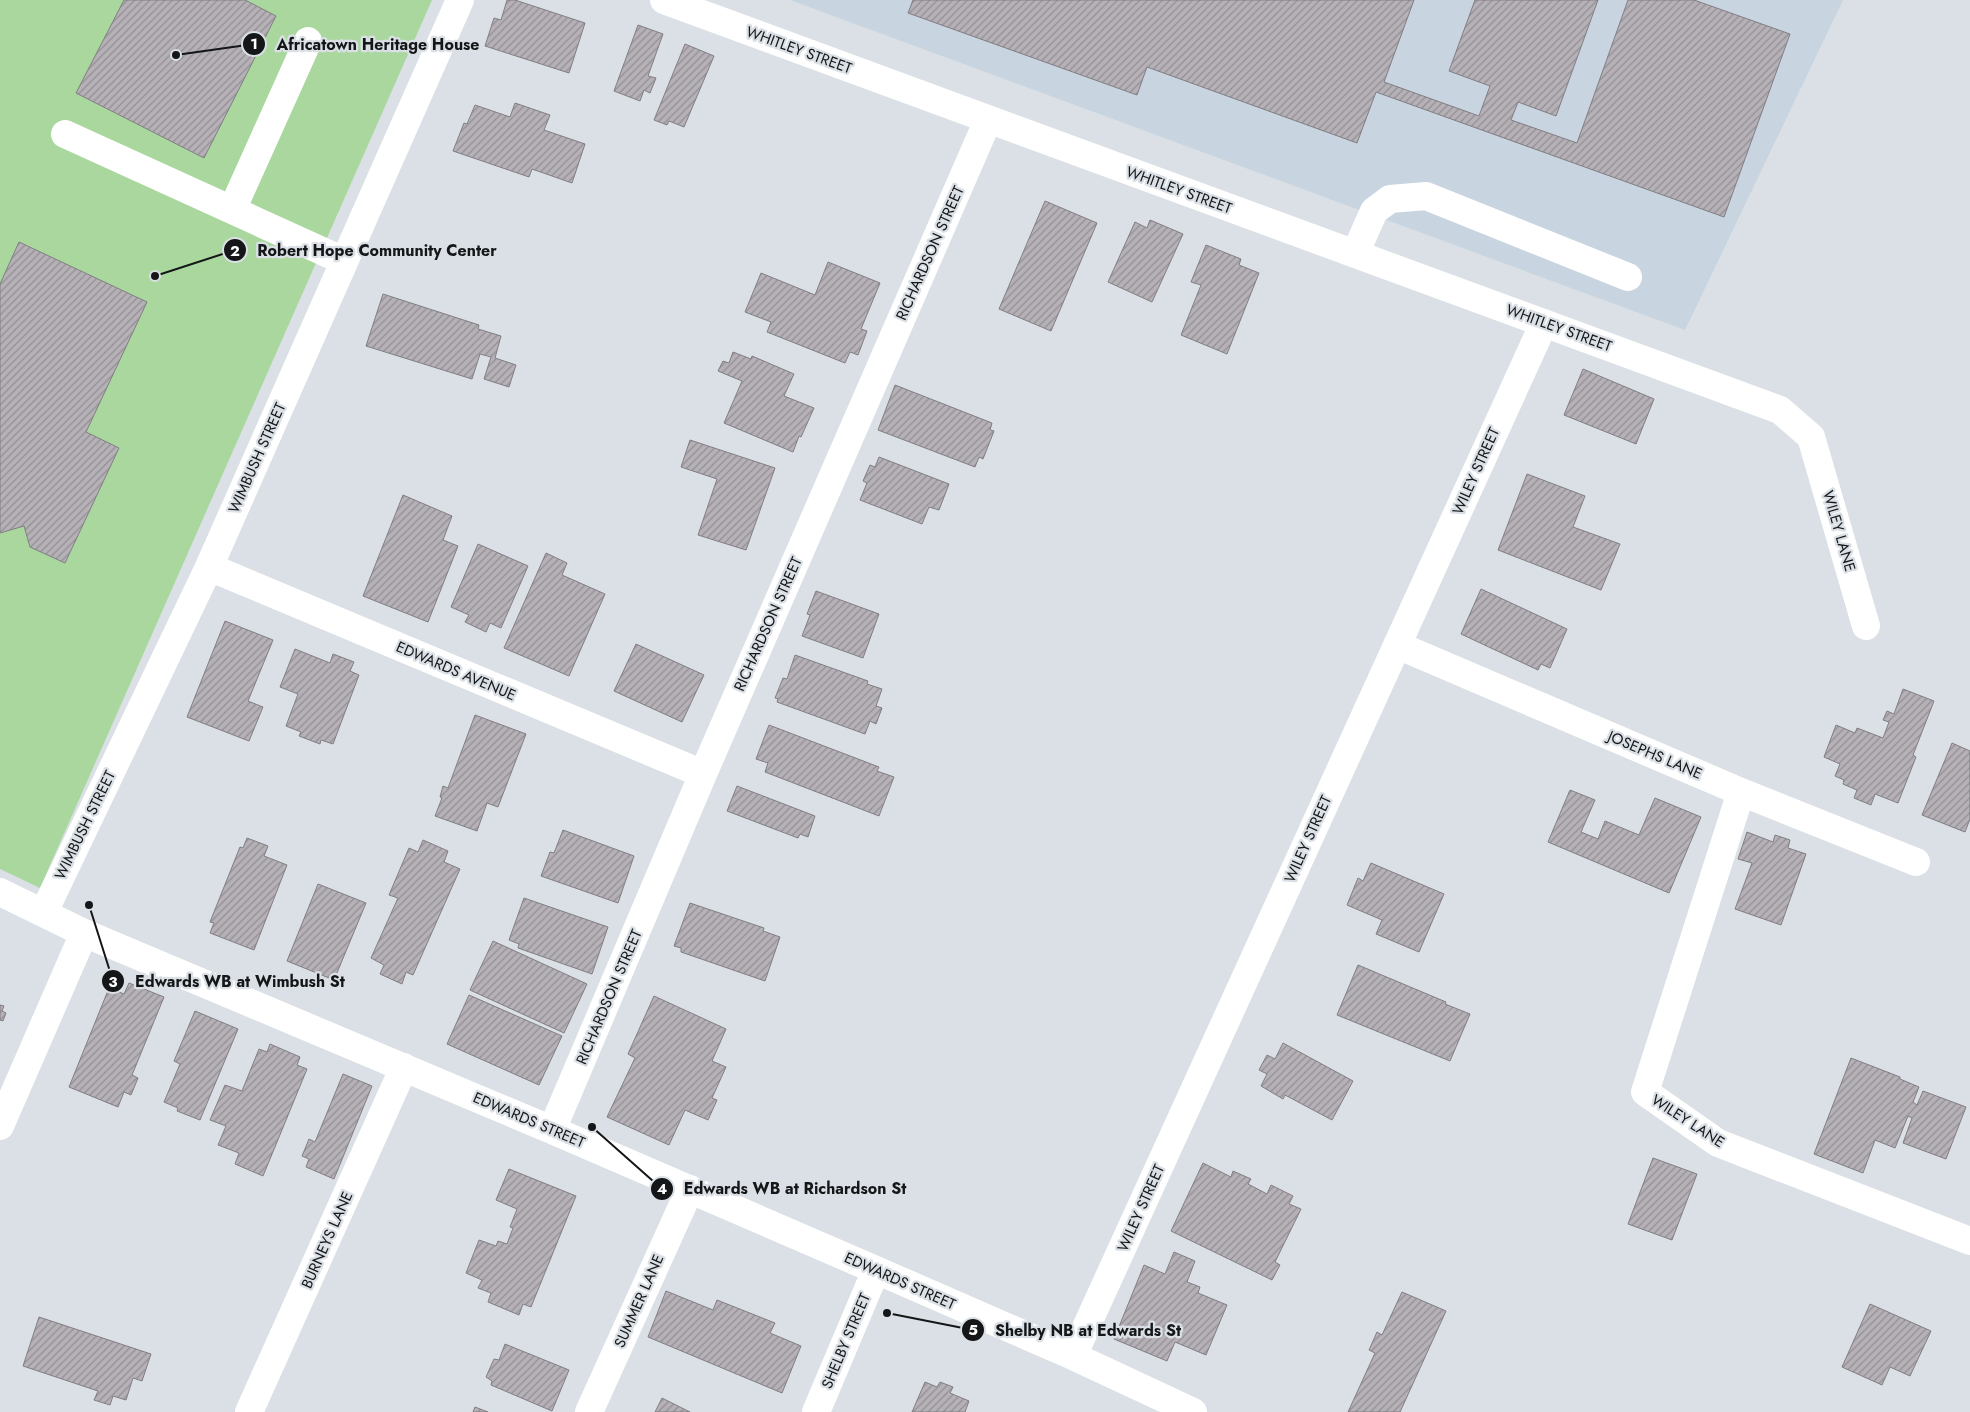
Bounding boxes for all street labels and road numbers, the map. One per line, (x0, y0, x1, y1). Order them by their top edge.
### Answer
street label: WHITLEY STREET (743, 21, 855, 79)
street label: WHITLEY STREET (1123, 161, 1235, 219)
street label: RICHARDSON STREET (890, 182, 970, 324)
street label: WHITLEY STREET (1503, 299, 1615, 357)
street label: WIMBUSH STREET (223, 399, 291, 517)
street label: WILEY STREET (1447, 424, 1505, 518)
street label: WILEY LANE (1817, 488, 1861, 574)
street label: RICHARDSON STREET (728, 553, 808, 695)
street label: EDWARDS AVENUE (393, 636, 519, 706)
street label: JOSEPHS LANE (1603, 724, 1706, 785)
street label: WIMBUSH STREET (49, 767, 121, 883)
street label: WILEY STREET (1279, 792, 1337, 886)
street label: RICHARDSON STREET (571, 926, 647, 1068)
street label: EDWARDS STREET (470, 1086, 588, 1154)
street label: WILEY LANE (1647, 1089, 1729, 1153)
street label: WILEY STREET (1112, 1161, 1170, 1255)
street label: BURNEYS LANE (296, 1188, 358, 1292)
street label: EDWARDS STREET (841, 1247, 959, 1315)
street label: SUMMER LANE (609, 1251, 669, 1351)
street label: SHELBY STREET (816, 1290, 876, 1392)

